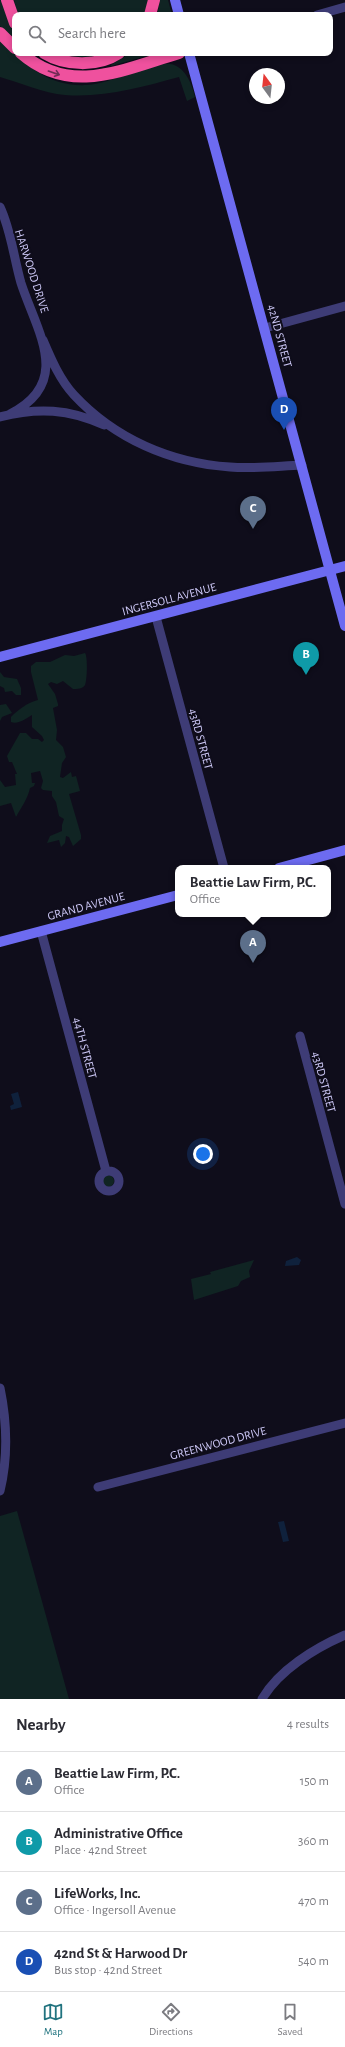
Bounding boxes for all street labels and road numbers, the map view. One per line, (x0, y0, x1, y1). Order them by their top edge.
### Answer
street label: HARWOOD DRIVE (13, 228, 51, 314)
street label: 42ND STREET (266, 303, 294, 369)
street label: INGERSOLL AVENUE (121, 581, 218, 617)
street label: 43RD STREET (187, 707, 215, 771)
street label: GRAND AVENUE (46, 890, 126, 922)
street label: 44TH STREET (71, 1016, 99, 1080)
street label: 43RD STREET (310, 1050, 338, 1114)
street label: GREENWOOD DRIVE (169, 1424, 268, 1462)

